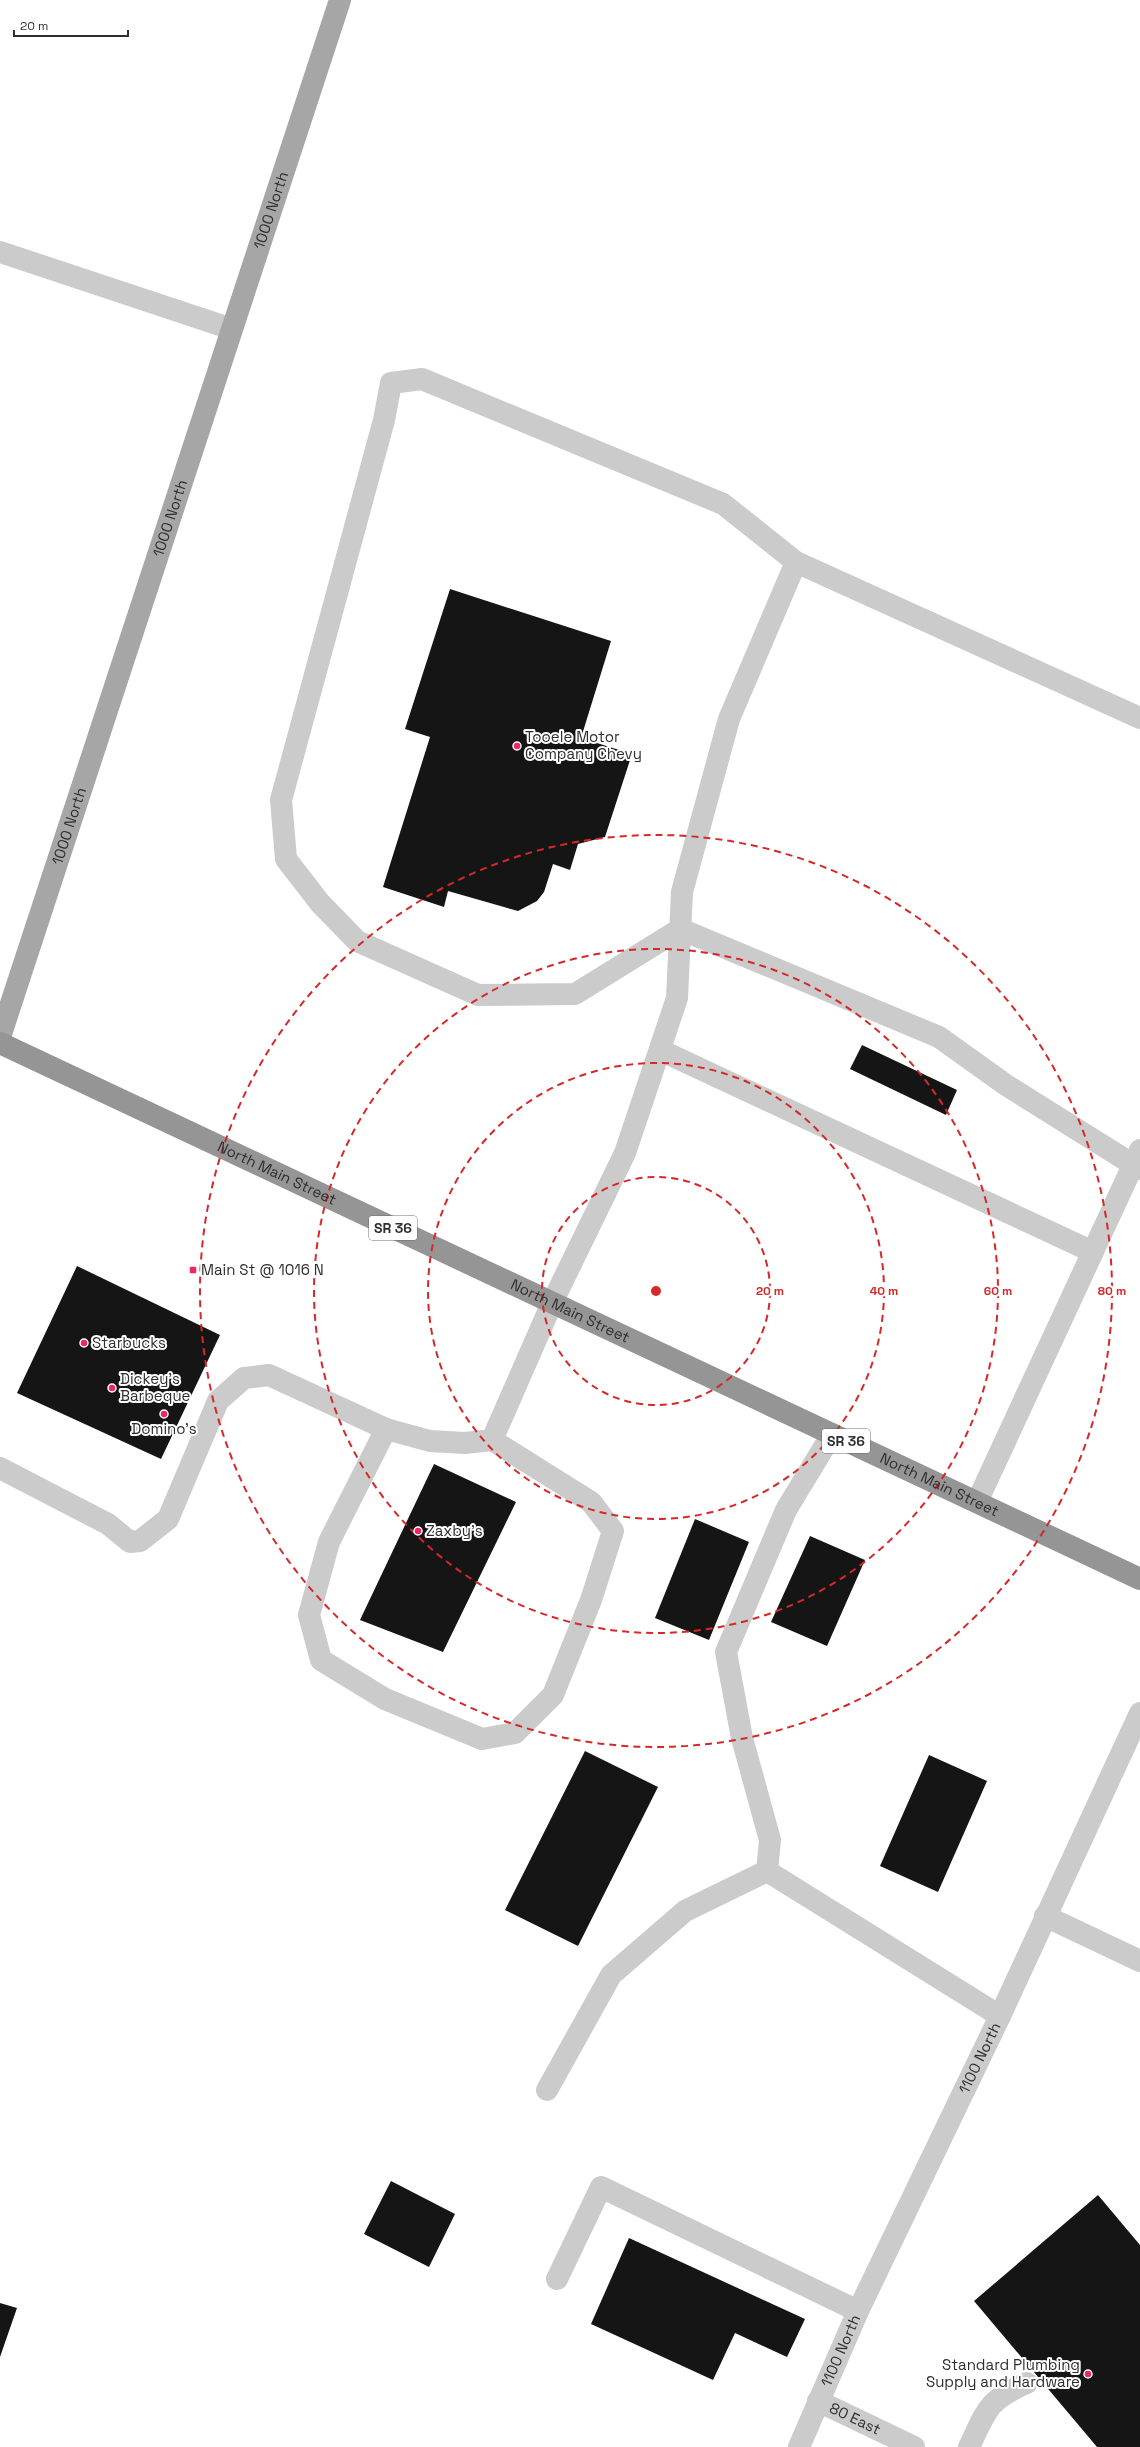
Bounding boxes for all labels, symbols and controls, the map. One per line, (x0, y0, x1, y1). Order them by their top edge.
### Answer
scale bar (14, 12, 128, 38)
text: 20 m (20, 18, 48, 34)
street label: 1000 North (249, 169, 292, 251)
street label: 1000 North (148, 477, 191, 559)
place label: Tooele Motor Company Chevy (525, 727, 642, 763)
marker: Tooele Motor Company Chevy (512, 741, 522, 751)
street label: 1000 North (47, 785, 90, 867)
street label: North Main Street (215, 1137, 340, 1209)
road number: SR 36 (369, 1216, 417, 1240)
place label: Main St @ 1016 N (201, 1260, 324, 1279)
marker: Main St @ 1016 N (188, 1265, 198, 1275)
street label: North Main Street (508, 1275, 633, 1347)
text: 20 m (756, 1283, 784, 1299)
text: 40 m (870, 1283, 898, 1299)
text: 60 m (984, 1283, 1012, 1299)
text: 80 m (1098, 1283, 1126, 1299)
centre of rings (649, 1284, 663, 1298)
place label: Starbucks (92, 1333, 166, 1352)
marker: Starbucks (79, 1338, 89, 1348)
place label: Dickey's Barbeque (120, 1369, 191, 1405)
marker: Dickey's Barbeque (107, 1383, 117, 1393)
marker: Domino's (159, 1409, 169, 1419)
place label: Domino's (131, 1419, 197, 1438)
road number: SR 36 (822, 1429, 870, 1453)
street label: North Main Street (877, 1448, 1002, 1520)
place label: Zaxby's (426, 1521, 483, 1540)
marker: Zaxby's (413, 1526, 423, 1536)
street label: 1100 North (954, 2019, 1005, 2096)
street label: 1100 North (816, 2312, 864, 2389)
place label: Standard Plumbing Supply and Hardware (926, 2355, 1080, 2391)
marker: Standard Plumbing Supply and Hardware (1083, 2369, 1093, 2379)
street label: 80 East (827, 2398, 884, 2439)

